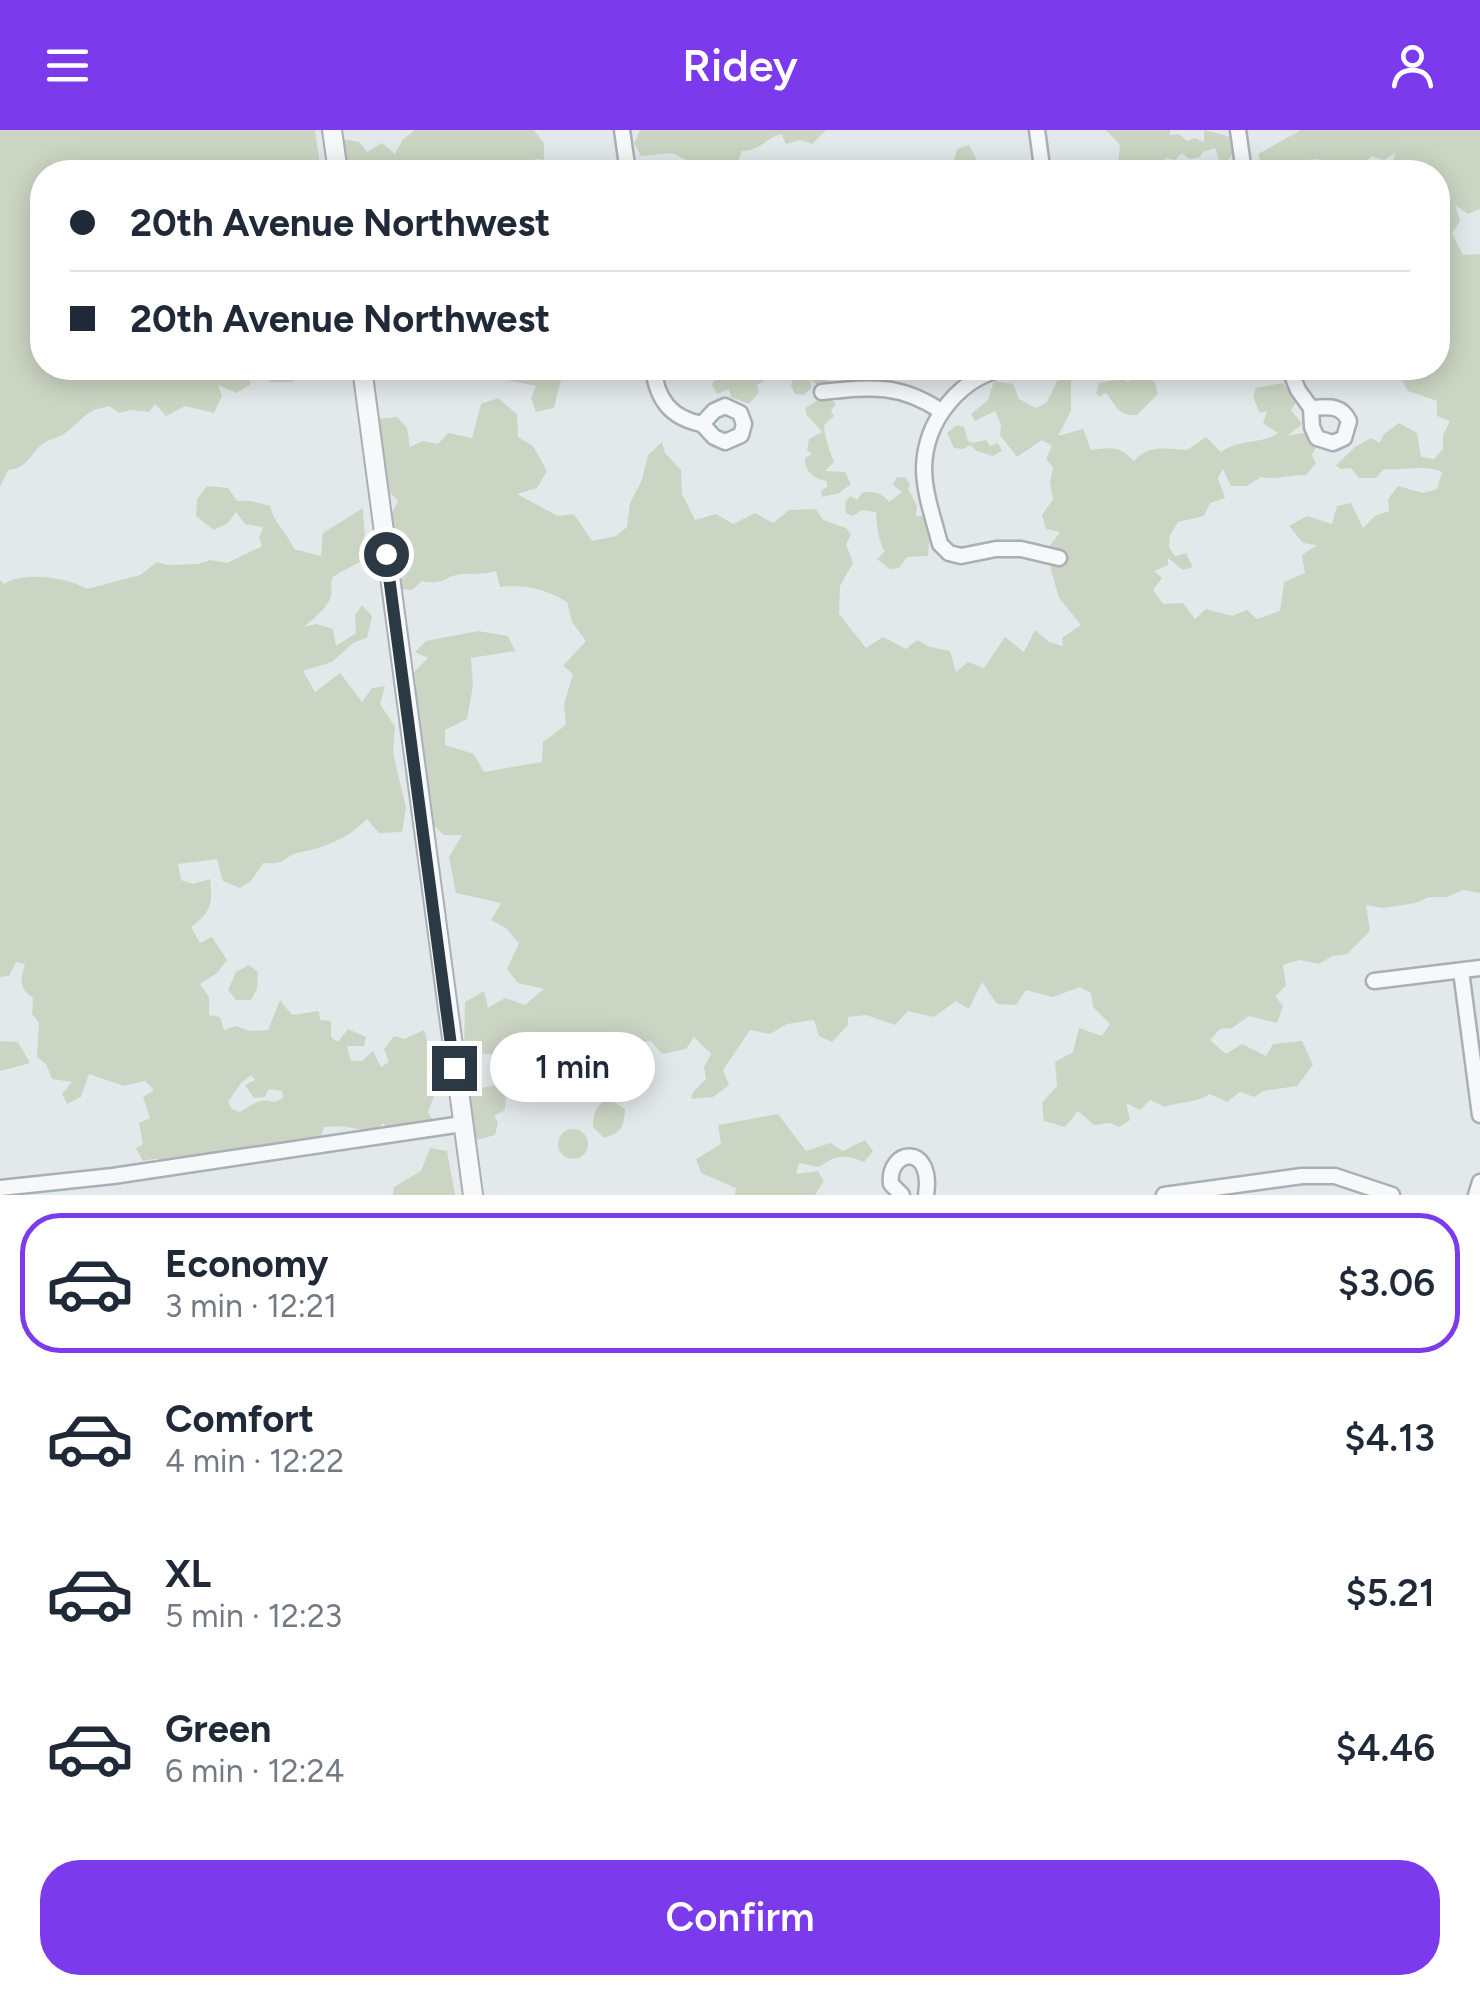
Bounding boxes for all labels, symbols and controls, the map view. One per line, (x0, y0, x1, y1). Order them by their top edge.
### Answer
icon: menu (40, 38, 95, 93)
text: Ridey (682, 38, 798, 92)
icon: person (1385, 38, 1440, 93)
text: 20th Avenue Northwest (130, 200, 550, 246)
text: 20th Avenue Northwest (130, 296, 550, 342)
route start (364, 532, 409, 577)
callout: 1 min (489, 1033, 654, 1103)
route end (432, 1046, 477, 1091)
text: 1 min (535, 1048, 610, 1086)
icon: car (45, 1238, 135, 1328)
text: Economy (165, 1241, 328, 1287)
text: $3.06 (1338, 1260, 1435, 1306)
text: 3 min · 12:21 (165, 1287, 337, 1325)
icon: car (45, 1393, 135, 1483)
text: Comfort (165, 1396, 314, 1442)
text: $4.13 (1344, 1415, 1435, 1461)
text: 4 min · 12:22 (165, 1442, 344, 1480)
icon: car (45, 1548, 135, 1638)
text: XL (165, 1551, 211, 1597)
text: $5.21 (1345, 1570, 1435, 1616)
text: 5 min · 12:23 (165, 1597, 342, 1635)
icon: car (45, 1703, 135, 1793)
text: Green (165, 1706, 271, 1752)
text: $4.46 (1335, 1725, 1435, 1771)
text: 6 min · 12:24 (165, 1752, 344, 1790)
button: Confirm (40, 1860, 1440, 1975)

